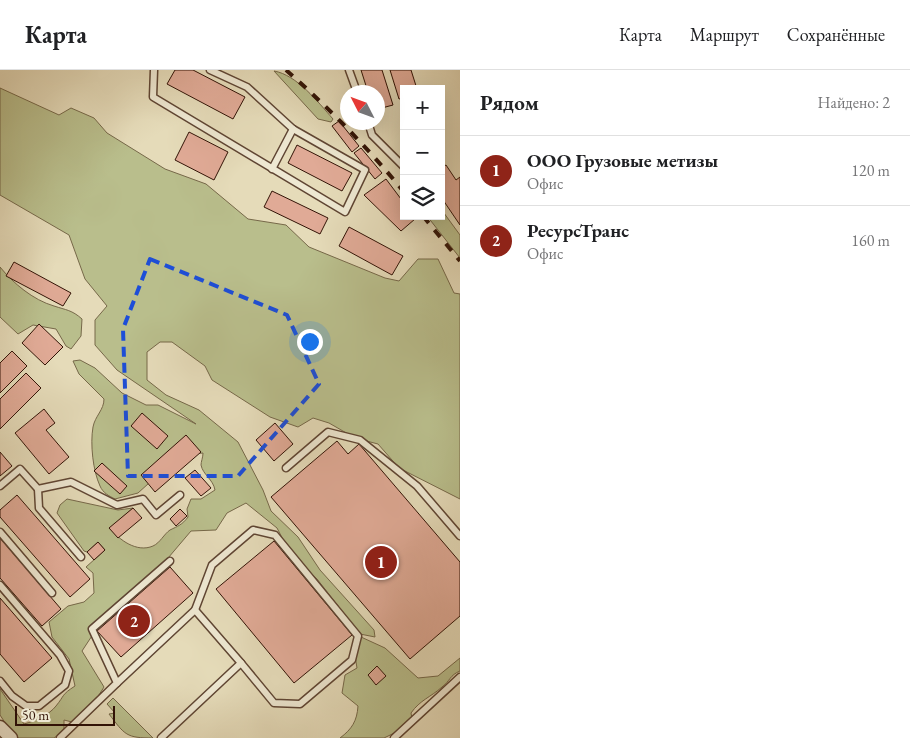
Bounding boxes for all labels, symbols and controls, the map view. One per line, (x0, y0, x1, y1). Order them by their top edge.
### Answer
text: Карта (25, 19, 87, 50)
text: Карта (619, 23, 662, 46)
text: Маршрут (690, 23, 759, 46)
text: Сохранённые (787, 23, 885, 46)
north arrow (340, 85, 385, 130)
map controls (400, 85, 445, 220)
button: + (400, 85, 445, 130)
text: Рядом (480, 89, 539, 116)
text: Найдено: 2 (818, 92, 890, 113)
button: − (400, 130, 445, 175)
text: ООО Грузовые метизы (527, 148, 718, 173)
text: 1 (492, 160, 500, 181)
text: 120 m (851, 160, 890, 181)
text: Офис (527, 173, 564, 194)
button: layers (400, 175, 445, 220)
text: РесурсТранс (527, 218, 629, 243)
text: 2 (492, 230, 500, 251)
text: 160 m (851, 230, 890, 251)
text: Офис (527, 243, 564, 264)
your location (297, 329, 323, 355)
pin: 1 (365, 543, 397, 581)
pin: 2 (118, 602, 150, 640)
scale bar (15, 703, 115, 726)
text: 50 m (22, 706, 49, 724)

